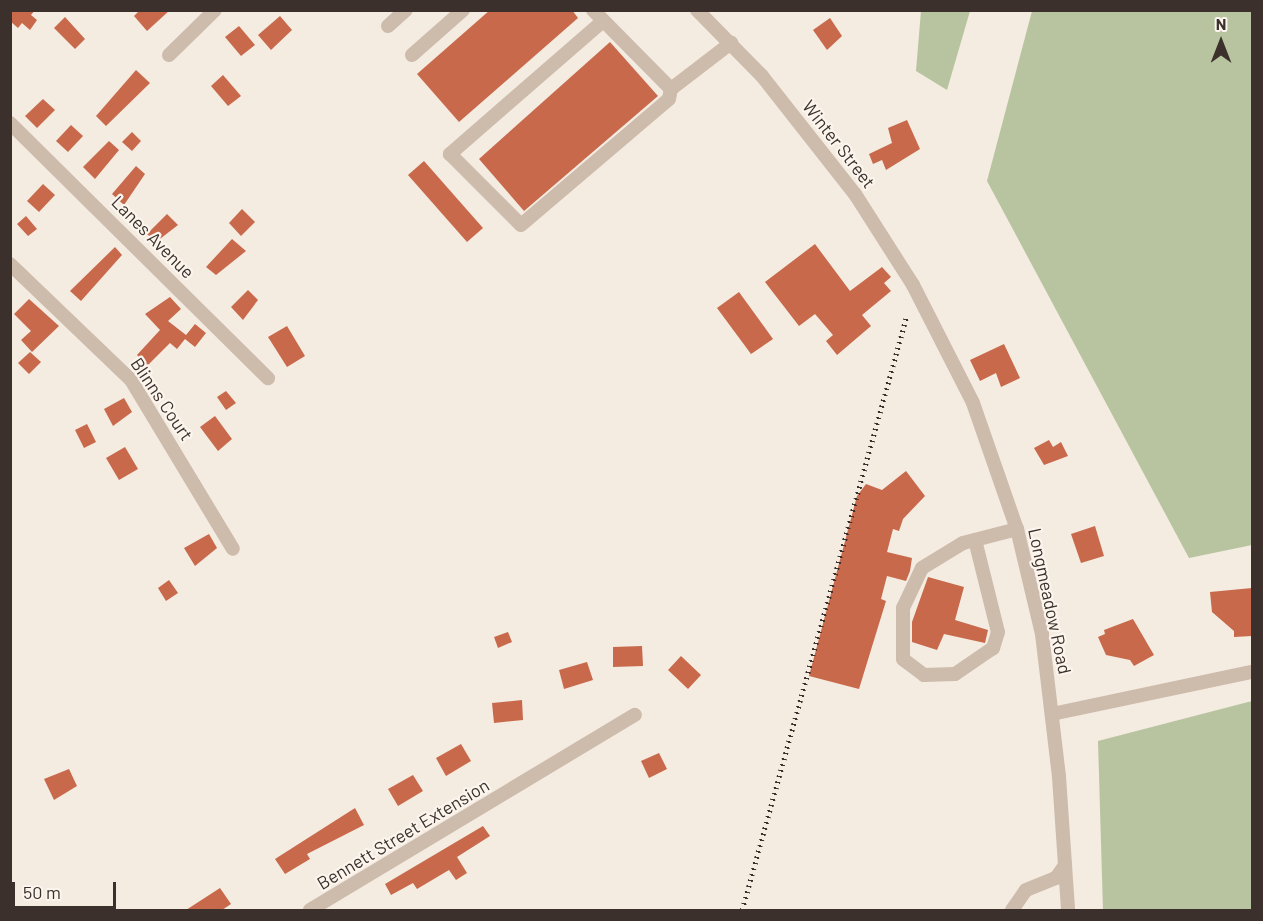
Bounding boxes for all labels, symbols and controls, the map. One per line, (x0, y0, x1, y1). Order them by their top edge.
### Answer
north arrow (1191, 12, 1251, 72)
text: N (1216, 14, 1226, 33)
street label: Winter Street (798, 96, 880, 192)
street label: Lanes Avenue (107, 191, 199, 283)
street label: Blinns Court (126, 353, 198, 445)
street label: Longmeadow Road (1024, 526, 1076, 676)
street label: Bennett Street Extension (313, 774, 493, 894)
scale bar (15, 870, 118, 908)
text: 50 m (23, 881, 61, 903)

